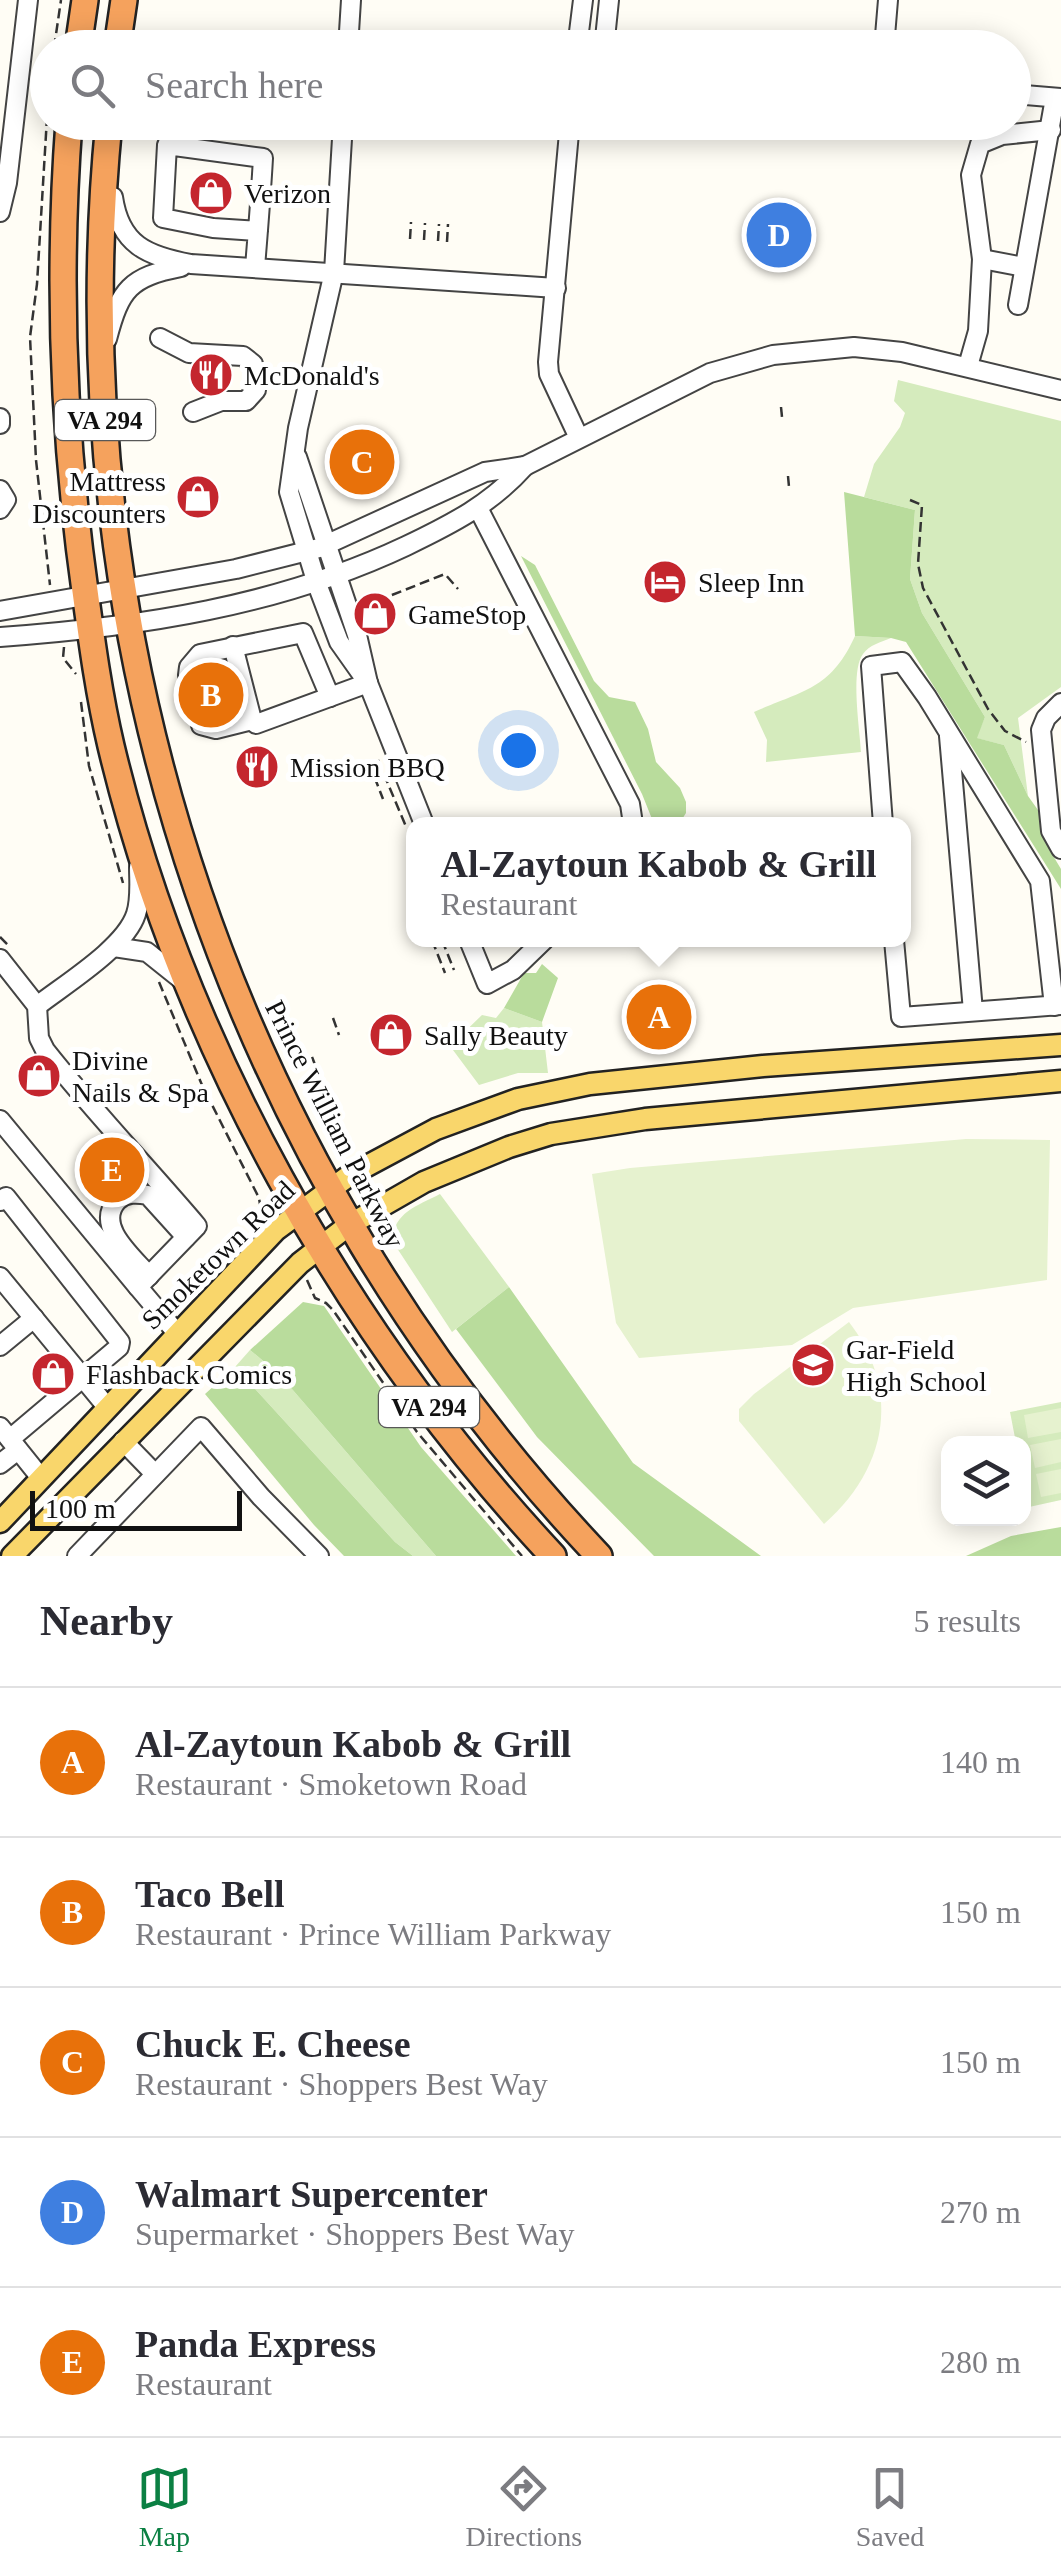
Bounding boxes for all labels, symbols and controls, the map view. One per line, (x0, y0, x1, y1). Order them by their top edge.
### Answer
search box (30, 30, 1031, 140)
icon: search (65, 58, 120, 113)
text: Search here (145, 64, 323, 106)
shop icon: Verizon (188, 170, 234, 216)
place label: Verizon (244, 178, 331, 209)
pin: D (746, 198, 812, 272)
restaurant icon: McDonald's (188, 352, 234, 398)
place label: McDonald's (244, 360, 380, 391)
road number: VA 294 (55, 400, 155, 440)
pin: C (330, 424, 394, 500)
place label: Mattress Discounters (32, 466, 166, 529)
shop icon: Mattress Discounters (175, 474, 221, 520)
hotel icon: Sleep Inn (642, 559, 688, 605)
place label: Sleep Inn (698, 567, 805, 598)
shop icon: GameStop (352, 591, 398, 637)
place label: GameStop (408, 599, 526, 630)
pin: B (178, 658, 244, 732)
your location (493, 725, 544, 776)
restaurant icon: Mission BBQ (234, 744, 280, 790)
place label: Mission BBQ (290, 752, 445, 783)
popup (406, 817, 911, 947)
text: Al-Zaytoun Kabob & Grill (441, 843, 877, 885)
text: Restaurant (441, 886, 577, 922)
pin: A (626, 980, 692, 1054)
street label: Prince William Parkway (259, 995, 411, 1253)
shop icon: Sally Beauty (368, 1012, 414, 1058)
place label: Sally Beauty (424, 1020, 568, 1051)
place label: Divine Nails & Spa (72, 1045, 209, 1108)
shop icon: Divine Nails & Spa (16, 1053, 62, 1099)
pin: E (80, 1132, 144, 1208)
street label: Smoketown Road (135, 1174, 301, 1336)
place label: Gar-Field High School (846, 1334, 987, 1397)
school or university icon: Gar-Field High School (790, 1342, 836, 1388)
shop icon: Flashback Comics (30, 1351, 76, 1397)
place label: Flashback Comics (86, 1359, 292, 1390)
road number: VA 294 (379, 1387, 479, 1427)
map controls (941, 1436, 1031, 1526)
button: layers (941, 1436, 1031, 1526)
scale bar (30, 1486, 242, 1531)
text: 100 m (45, 1493, 116, 1524)
text: Nearby (40, 1598, 173, 1644)
text: 5 results (913, 1603, 1021, 1639)
text: Al-Zaytoun Kabob & Grill (135, 1723, 571, 1765)
text: A (61, 1744, 84, 1780)
text: 140 m (940, 1744, 1021, 1780)
text: Restaurant · Smoketown Road (135, 1766, 527, 1802)
text: Taco Bell (135, 1873, 285, 1915)
text: B (62, 1894, 83, 1930)
text: 150 m (940, 1894, 1021, 1930)
text: Restaurant · Prince William Parkway (135, 1916, 611, 1952)
text: Chuck E. Cheese (135, 2023, 411, 2065)
text: C (61, 2044, 84, 2080)
text: 150 m (940, 2044, 1021, 2080)
text: Restaurant · Shoppers Best Way (135, 2066, 548, 2102)
text: Walmart Supercenter (135, 2173, 488, 2215)
text: D (61, 2194, 84, 2230)
text: 270 m (940, 2194, 1021, 2230)
text: Supermarket · Shoppers Best Way (135, 2216, 574, 2252)
text: Panda Express (135, 2323, 376, 2365)
text: E (62, 2344, 83, 2380)
text: 280 m (940, 2344, 1021, 2380)
text: Restaurant (135, 2366, 272, 2402)
tab: Map (137, 2461, 192, 2553)
tab: Directions (465, 2461, 582, 2553)
tab: Saved (856, 2461, 924, 2553)

